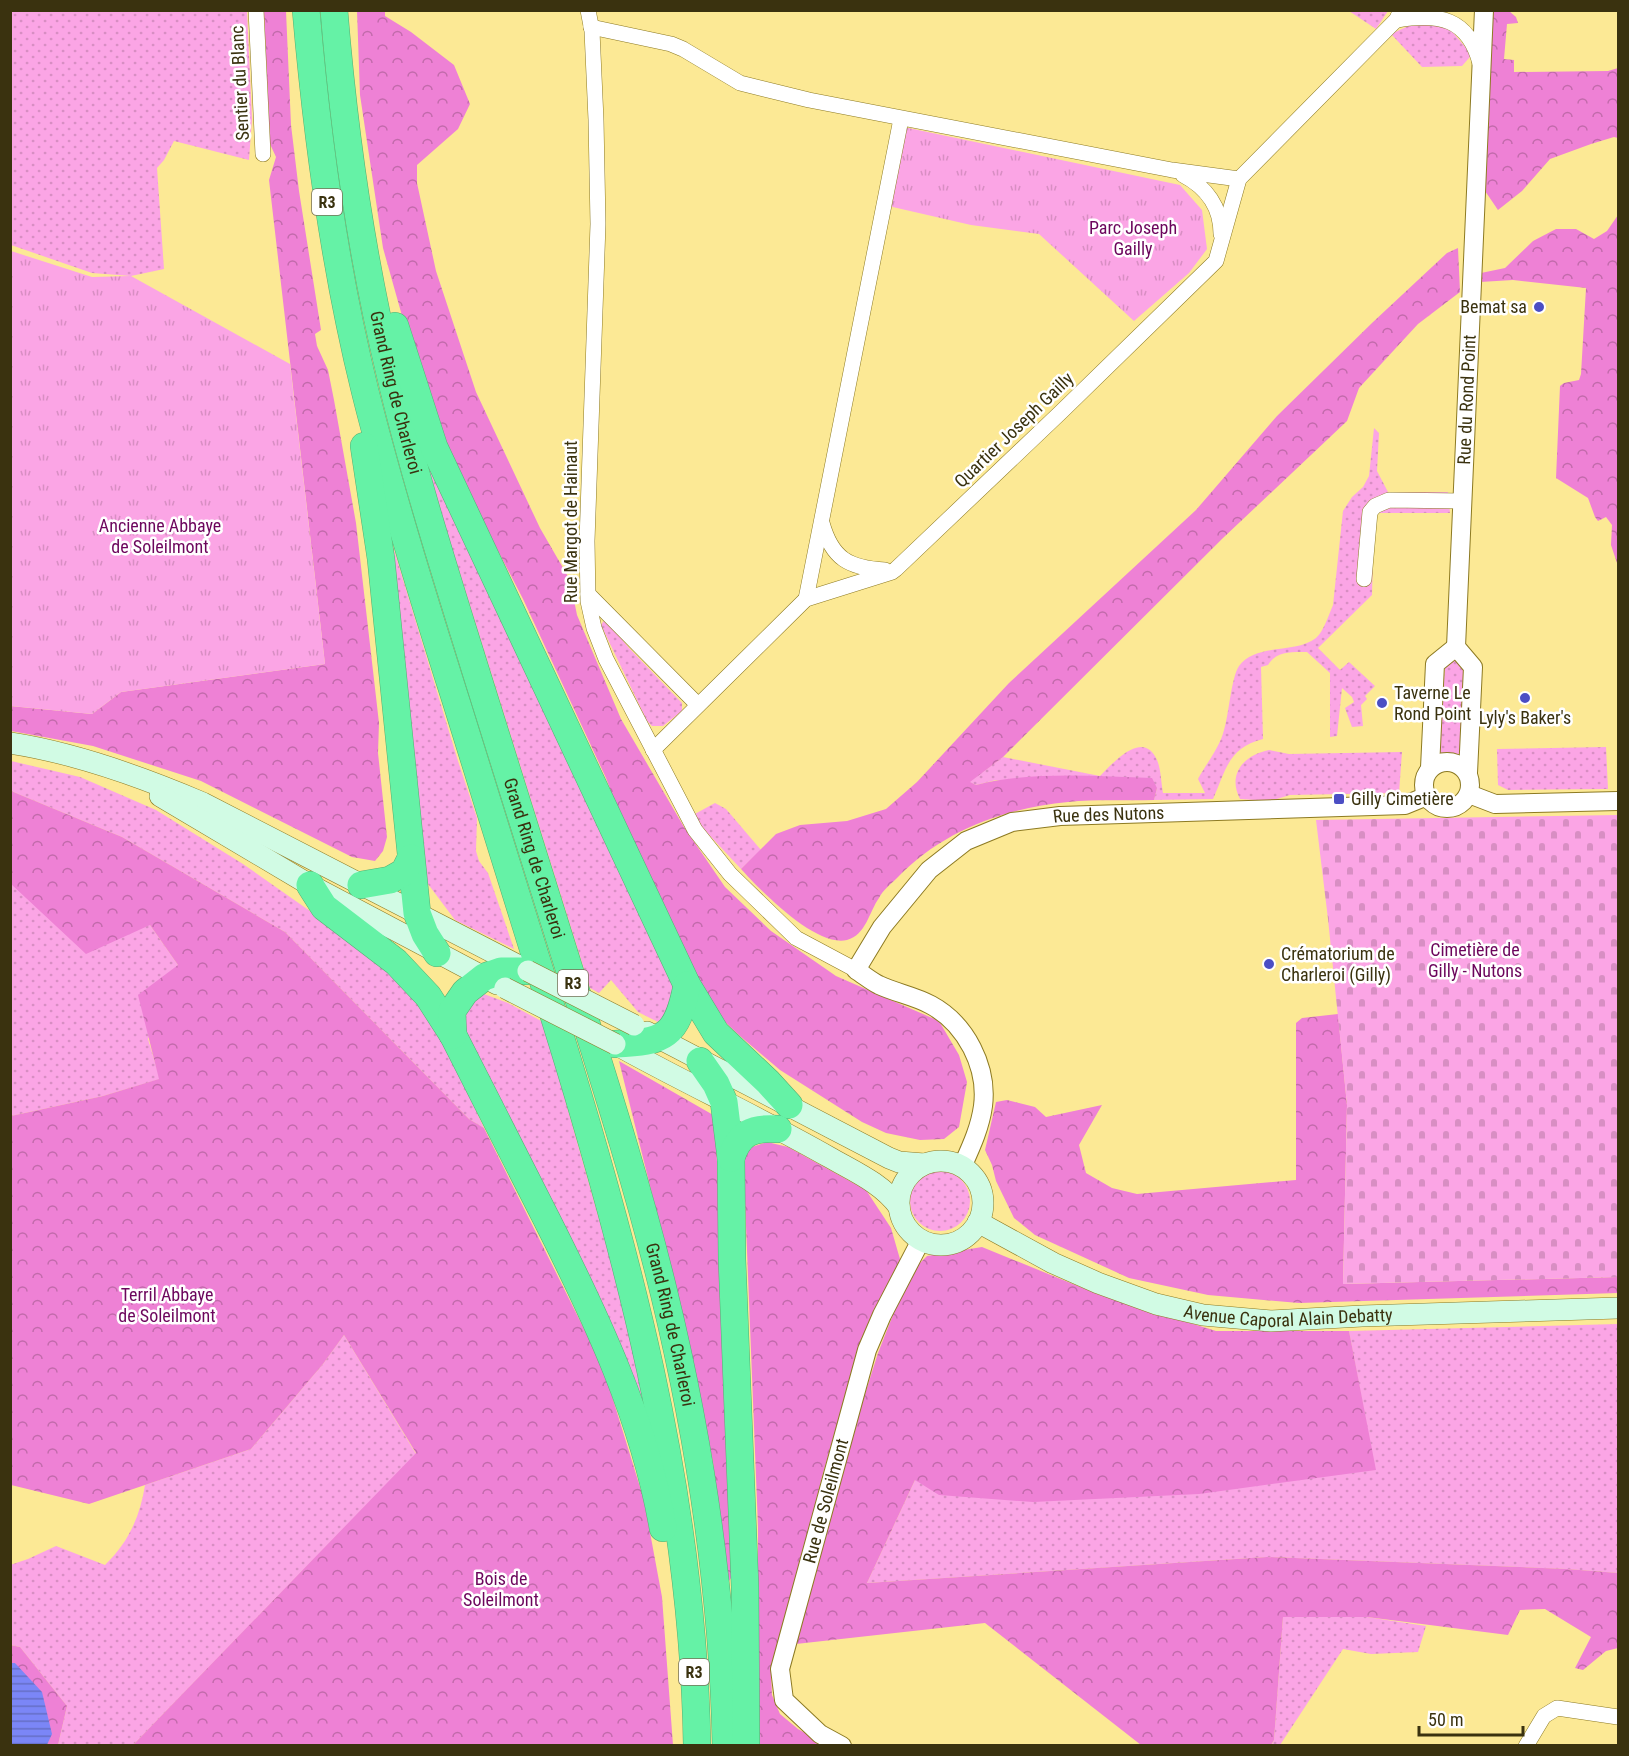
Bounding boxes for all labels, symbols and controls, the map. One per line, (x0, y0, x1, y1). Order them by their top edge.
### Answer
street label: Sentier du Blanc (226, 25, 253, 141)
road number: R3 (312, 189, 342, 215)
park label: Parc Joseph Gailly (1089, 217, 1177, 259)
place label: Bemat sa (1460, 296, 1527, 317)
marker: Bemat sa (1532, 300, 1546, 314)
street label: Grand Ring de Charleroi (366, 309, 427, 476)
street label: Rue du Rond Point (1453, 334, 1480, 465)
street label: Quartier Joseph Gailly (950, 367, 1078, 492)
street label: Rue Margot de Hainaut (560, 441, 581, 603)
park label: Ancienne Abbaye de Soleilmont (99, 515, 221, 557)
place label: Taverne Le Rond Point (1394, 682, 1471, 724)
marker: Lyly's Baker's (1518, 691, 1532, 705)
marker: Taverne Le Rond Point (1375, 696, 1389, 710)
place label: Lyly's Baker's (1479, 707, 1571, 728)
street label: Grand Ring de Charleroi (500, 775, 570, 941)
place label: Gilly Cimetière (1351, 788, 1454, 809)
marker: Gilly Cimetière (1332, 792, 1346, 806)
street label: Rue des Nutons (1052, 802, 1165, 827)
park label: Cimetière de Gilly - Nutons (1428, 939, 1522, 981)
place label: Crématorium de Charleroi (Gilly) (1281, 943, 1395, 986)
marker: Crématorium de Charleroi (Gilly) (1262, 957, 1276, 971)
road number: R3 (558, 970, 588, 996)
street label: Grand Ring de Charleroi (642, 1240, 700, 1408)
park label: Terril Abbaye de Soleilmont (118, 1284, 216, 1326)
street label: Avenue Caporal Alain Debatty (1182, 1300, 1393, 1331)
street label: Rue de Soleilmont (798, 1436, 852, 1565)
park label: Bois de Soleilmont (463, 1568, 539, 1610)
road number: R3 (679, 1659, 709, 1685)
scale bar (1419, 1699, 1522, 1737)
text: 50 m (1428, 1709, 1463, 1730)

